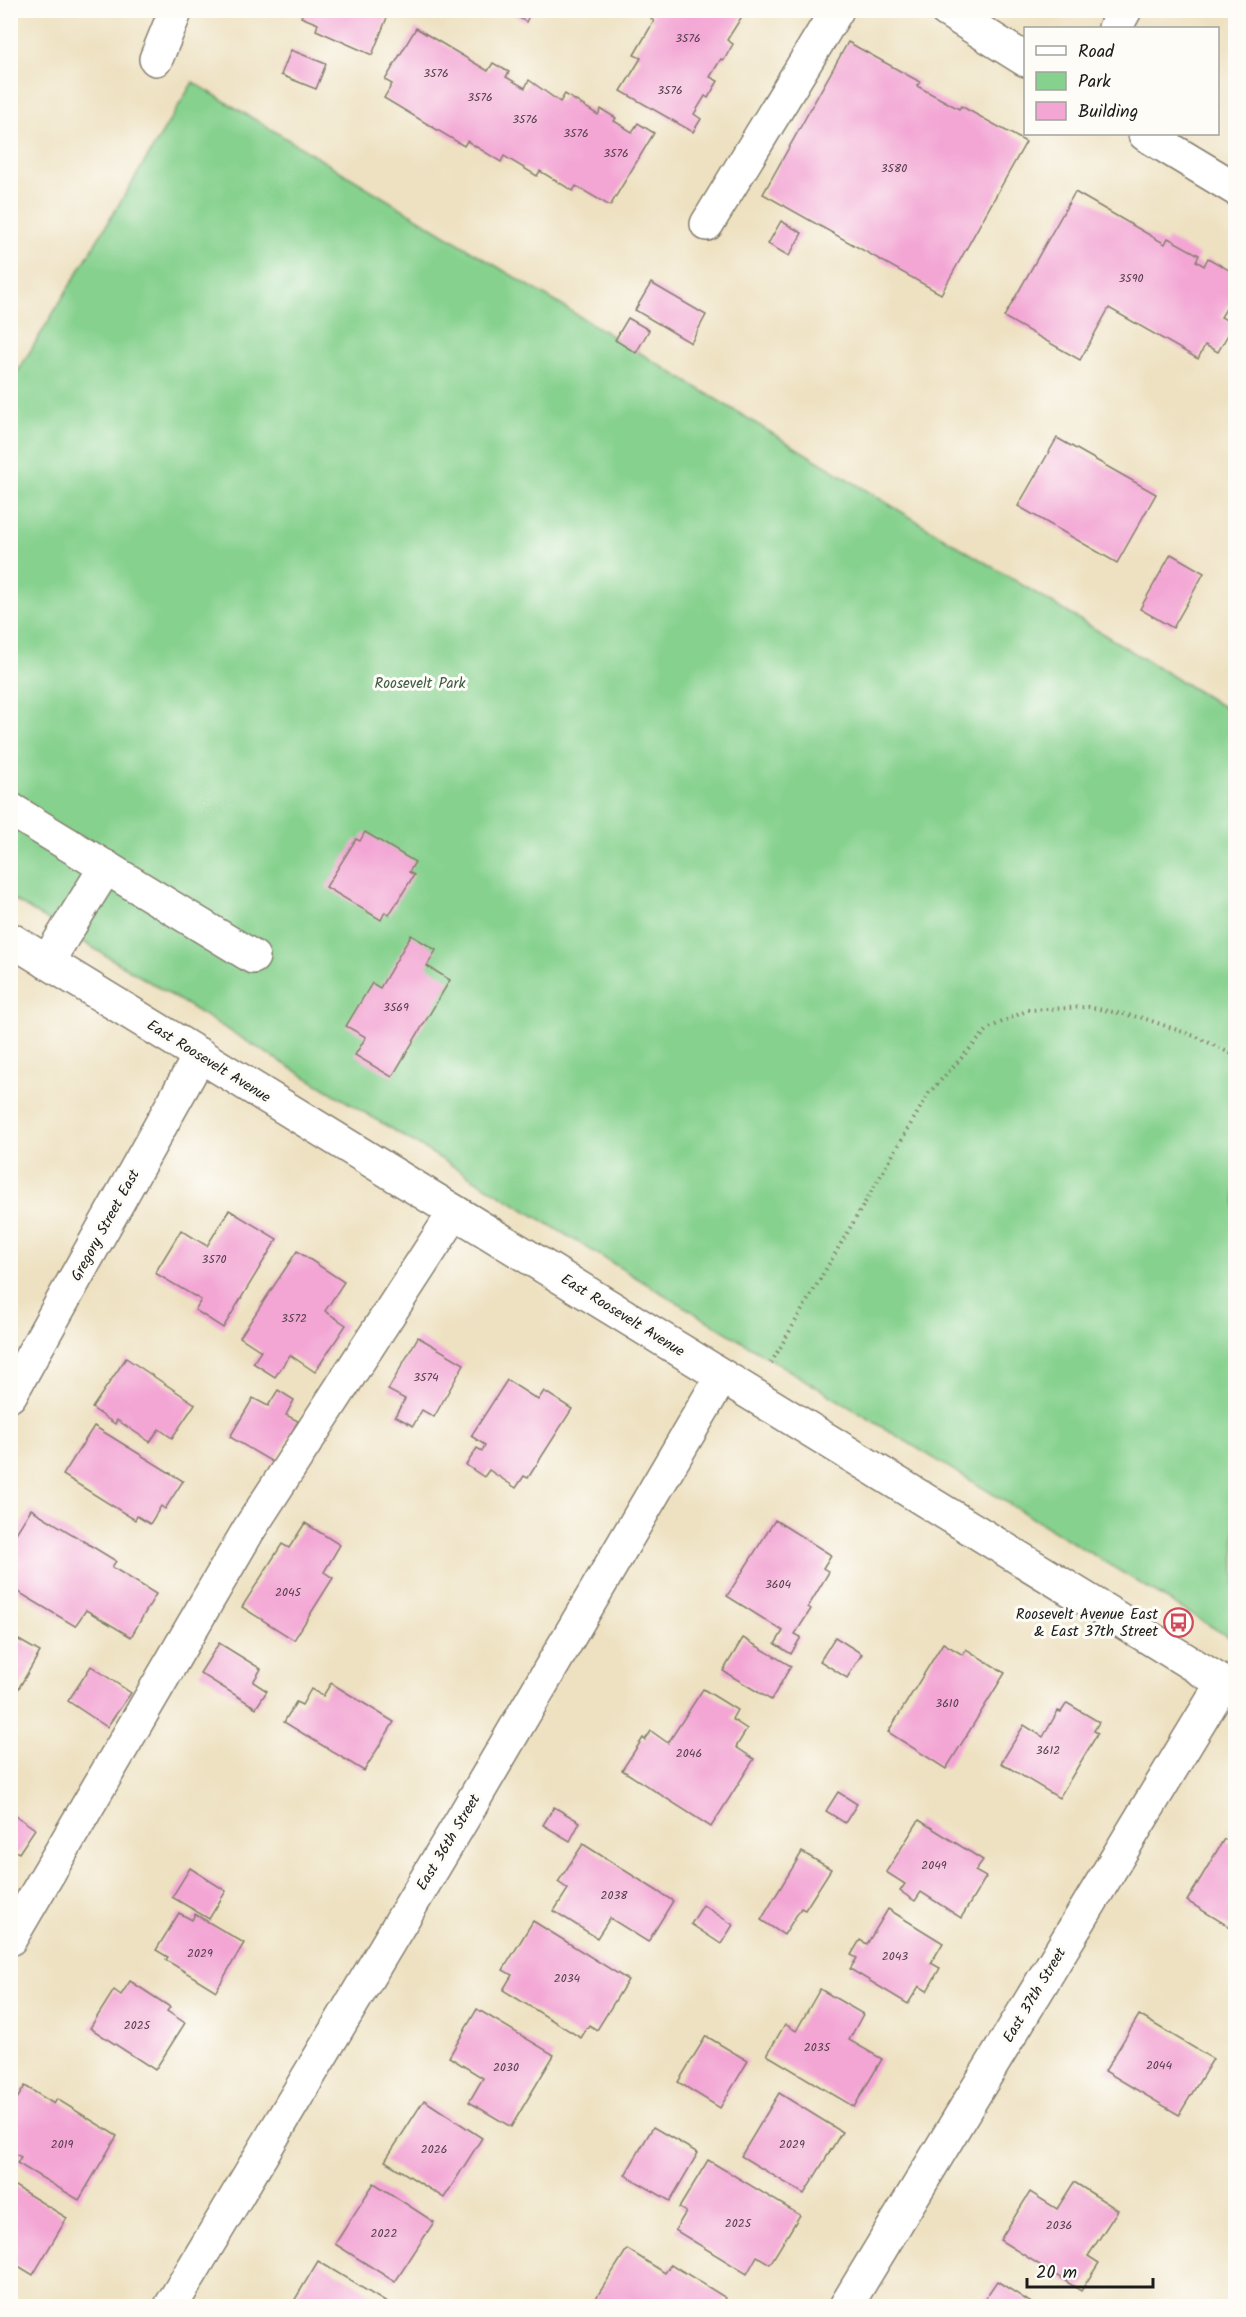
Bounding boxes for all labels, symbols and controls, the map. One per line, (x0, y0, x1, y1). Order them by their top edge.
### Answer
legend (1024, 27, 1219, 135)
house number: 3576 (675, 29, 701, 48)
text: Road (1078, 38, 1115, 67)
house number: 3576 (423, 64, 449, 83)
text: Park (1078, 68, 1111, 97)
house number: 3576 (657, 81, 683, 100)
house number: 3576 (467, 88, 493, 107)
text: Building (1078, 98, 1138, 127)
house number: 3576 (512, 110, 538, 129)
house number: 3576 (563, 124, 589, 143)
house number: 3576 (603, 144, 629, 163)
house number: 3580 (881, 159, 907, 178)
house number: 3590 (1118, 269, 1144, 288)
park label: Roosevelt Park (374, 672, 467, 696)
house number: 3569 (383, 998, 409, 1017)
street label: East Roosevelt Avenue (142, 1014, 275, 1110)
street label: Gregory Street East (65, 1165, 147, 1286)
house number: 3570 (202, 1250, 226, 1269)
street label: East Roosevelt Avenue (556, 1268, 689, 1364)
house number: 3572 (281, 1309, 307, 1328)
house number: 3574 (413, 1368, 439, 1387)
house number: 3604 (765, 1575, 791, 1594)
house number: 2045 (275, 1583, 303, 1602)
place label: Roosevelt Avenue East & East 37th Street (1016, 1603, 1158, 1644)
bus stop icon: Roosevelt Avenue East & East 37th Street (1163, 1607, 1195, 1639)
house number: 3610 (935, 1694, 959, 1713)
house number: 3612 (1036, 1741, 1060, 1760)
house number: 2046 (676, 1744, 702, 1763)
street label: East 36th Street (411, 1790, 487, 1895)
house number: 2049 (921, 1856, 947, 1875)
house number: 2038 (600, 1886, 628, 1905)
street label: East 37th Street (997, 1943, 1073, 2048)
house number: 2029 (187, 1944, 213, 1963)
house number: 2043 (882, 1947, 908, 1966)
house number: 2034 (554, 1969, 581, 1988)
house number: 2025 (124, 2016, 152, 2035)
house number: 2035 (804, 2038, 832, 2057)
house number: 2044 (1146, 2056, 1172, 2075)
house number: 2030 (493, 2058, 519, 2077)
house number: 2019 (51, 2135, 73, 2154)
house number: 2029 (779, 2135, 805, 2154)
house number: 2026 (421, 2140, 447, 2159)
house number: 2025 (725, 2214, 753, 2233)
house number: 2036 (1046, 2216, 1072, 2235)
house number: 2022 (371, 2224, 397, 2243)
scale bar (1027, 2251, 1153, 2289)
text: 20 m (1036, 2259, 1077, 2288)

